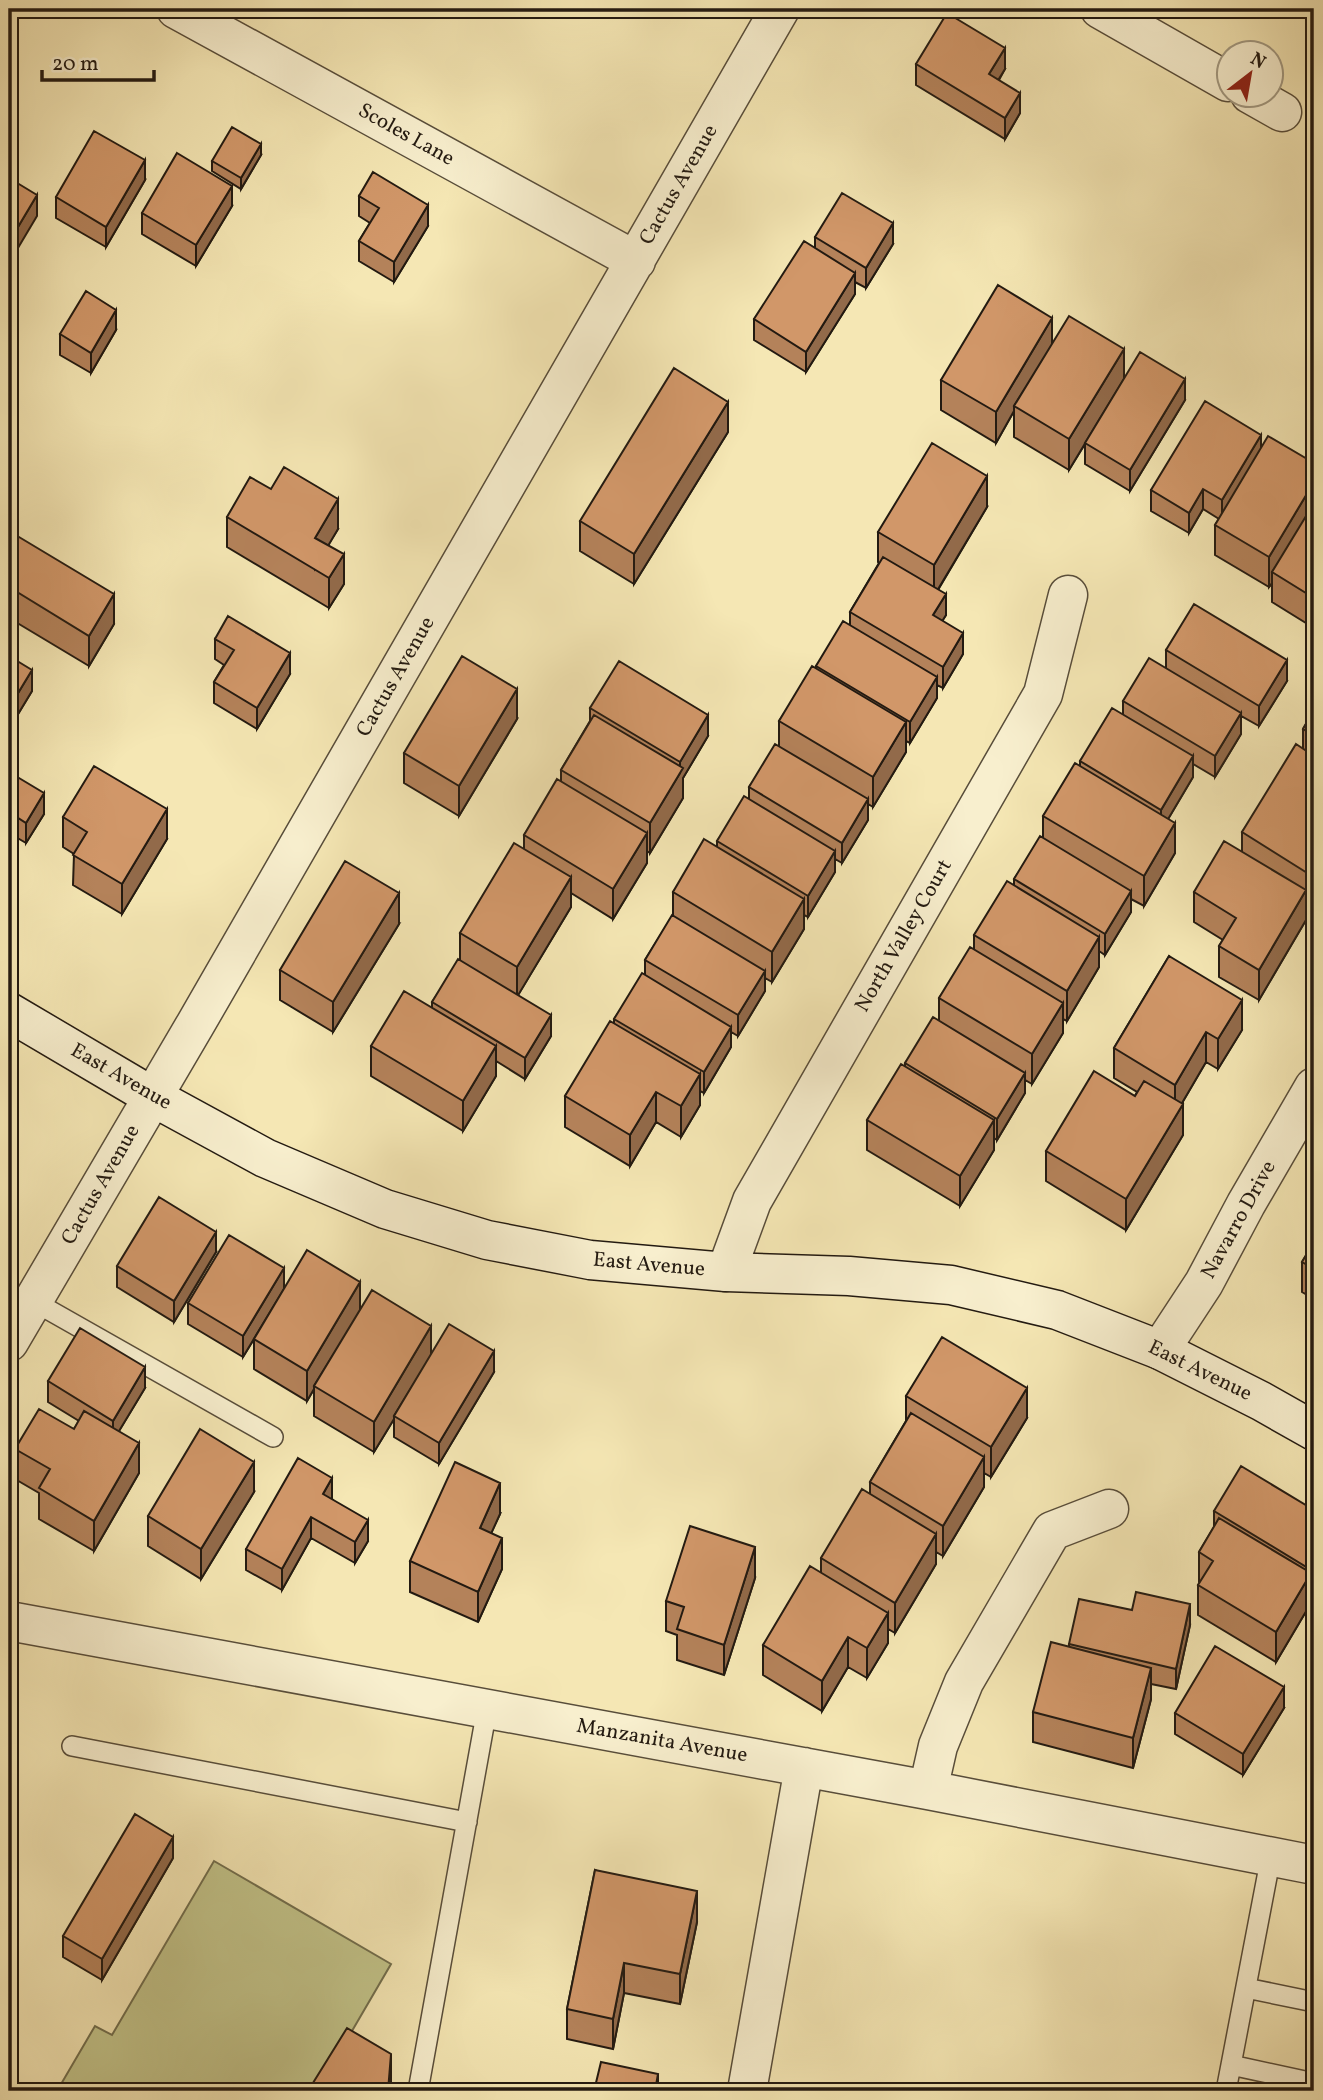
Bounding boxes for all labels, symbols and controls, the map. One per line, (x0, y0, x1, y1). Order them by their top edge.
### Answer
scale bar (42, 38, 154, 82)
north arrow (1214, 38, 1284, 108)
text: N (1245, 46, 1271, 76)
text: 20 m (52, 50, 98, 79)
street label: Scoles Lane (353, 97, 459, 173)
street label: Cactus Avenue (633, 119, 725, 251)
street label: Cactus Avenue (350, 611, 442, 743)
street label: North Valley Court (848, 854, 960, 1018)
street label: East Avenue (65, 1036, 177, 1118)
street label: Cactus Avenue (55, 1119, 147, 1251)
street label: Navarro Drive (1195, 1156, 1284, 1284)
street label: East Avenue (592, 1246, 706, 1284)
street label: East Avenue (1143, 1333, 1257, 1409)
street label: Manzanita Avenue (574, 1712, 750, 1770)

